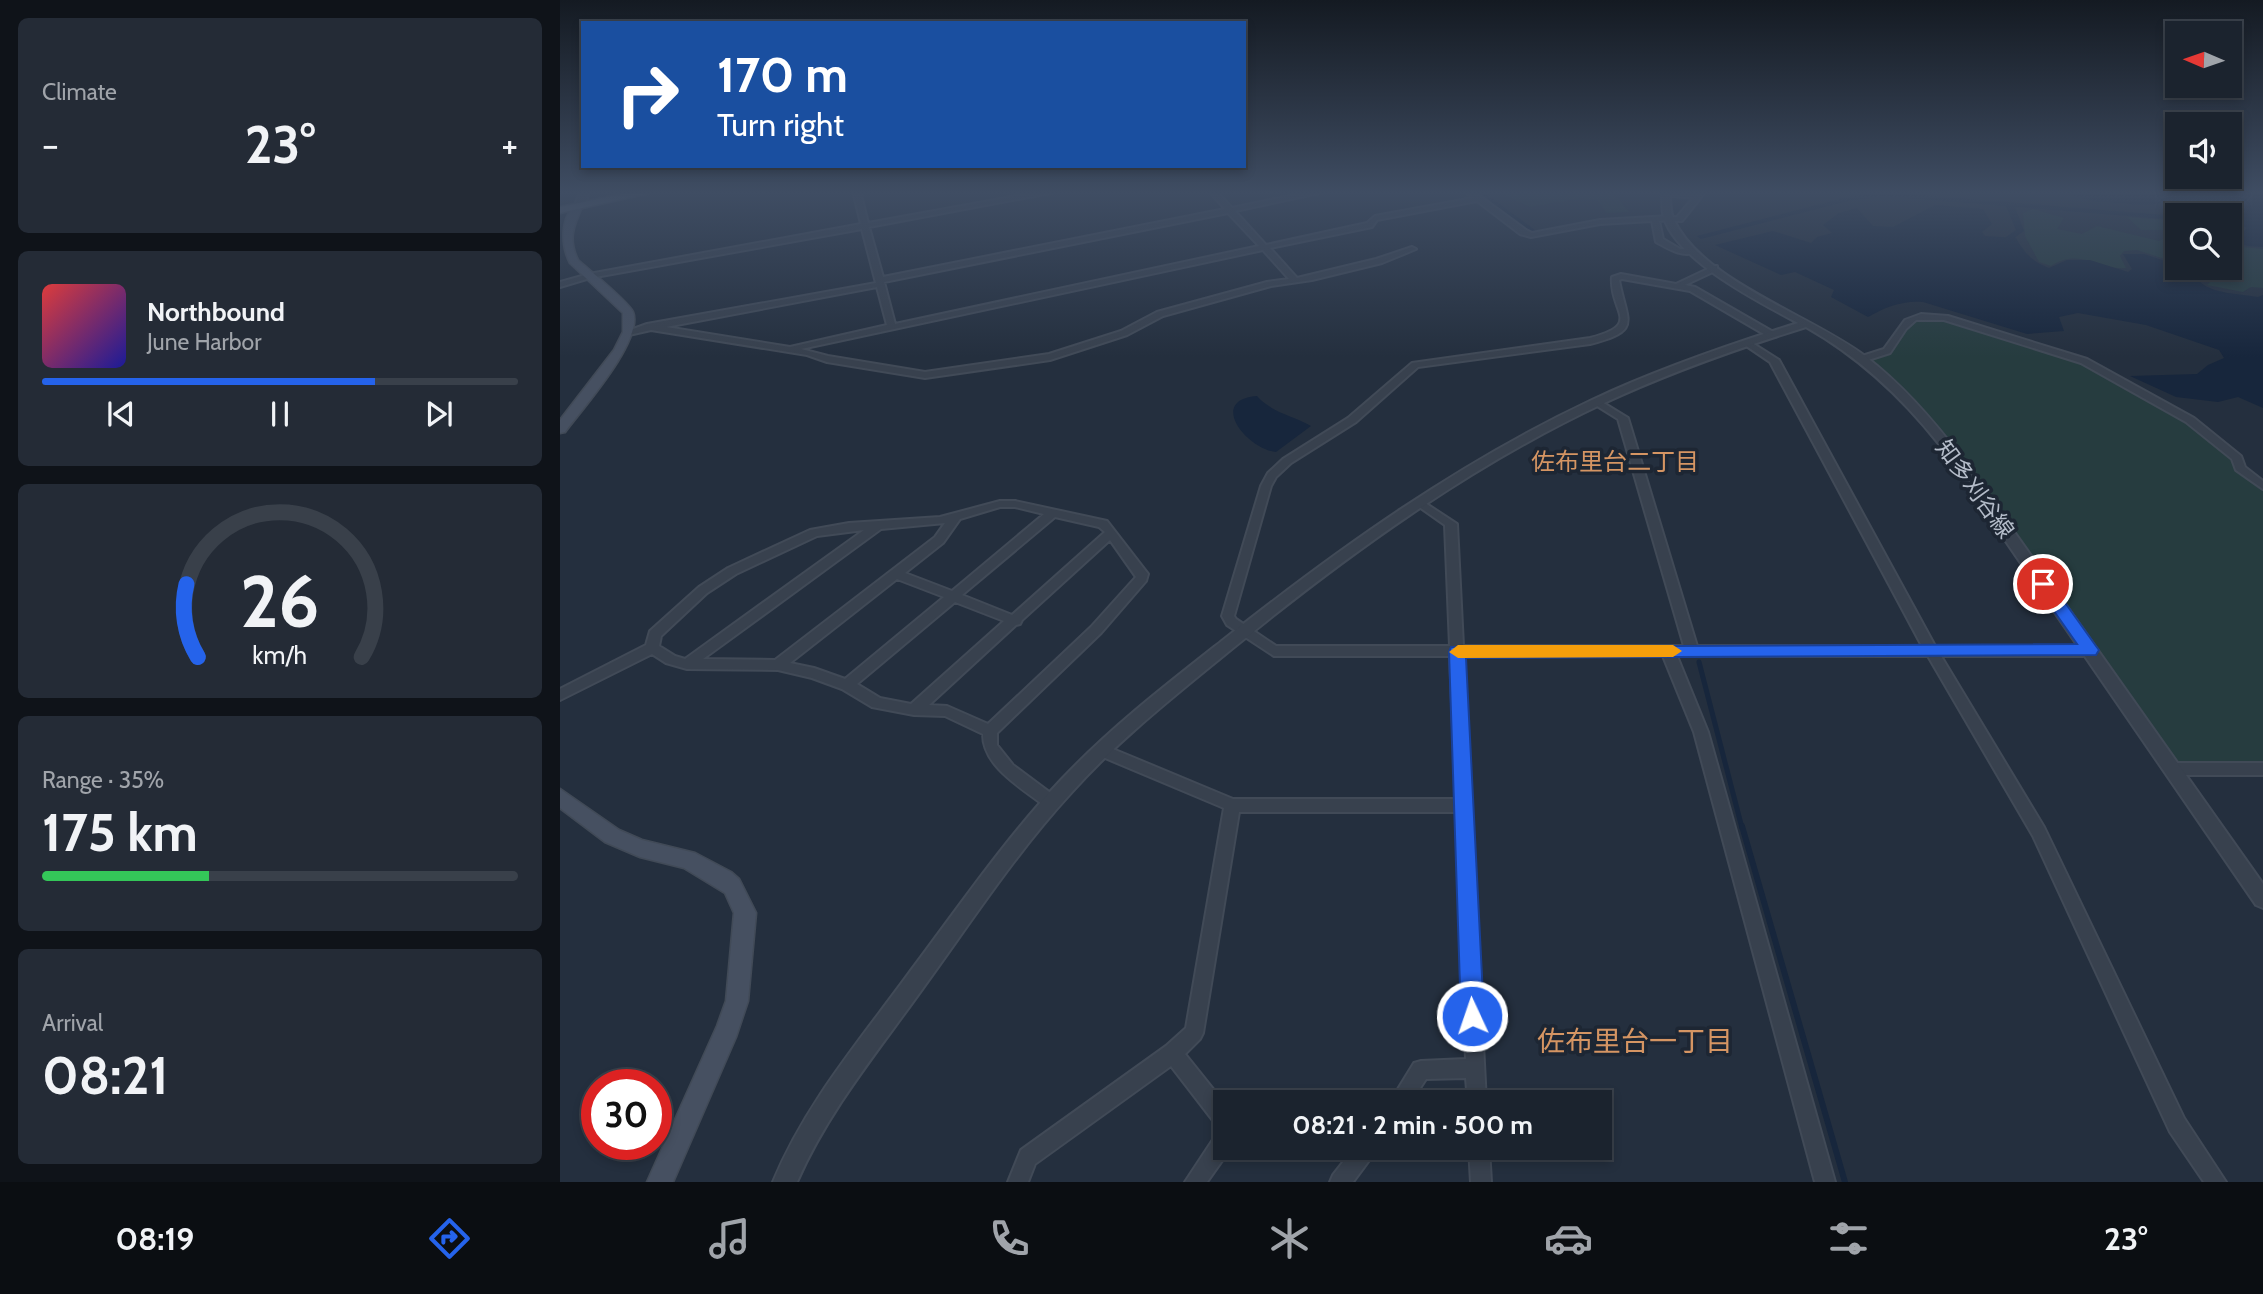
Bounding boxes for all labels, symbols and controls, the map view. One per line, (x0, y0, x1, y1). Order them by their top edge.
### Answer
north arrow (2165, 21, 2242, 98)
map controls (2165, 21, 2242, 280)
text: 170 m (717, 45, 848, 104)
icon: right (602, 49, 693, 140)
text: Climate (42, 78, 117, 106)
text: Turn right (717, 105, 844, 144)
button: sound (2165, 112, 2242, 189)
text: 23° (245, 113, 315, 176)
text: − (42, 121, 59, 168)
text: + (501, 121, 518, 168)
button: search (2165, 203, 2242, 280)
text: Northbound (147, 296, 285, 328)
text: June Harbor (147, 328, 261, 356)
icon: previous (102, 395, 140, 433)
icon: pause (261, 395, 299, 433)
icon: next (420, 395, 458, 433)
street label: 知多刈谷線 (1930, 434, 2020, 544)
district label: 佐布里台二丁目 (1531, 447, 1699, 476)
pin (2013, 554, 2073, 614)
text: 26 (240, 557, 320, 645)
icon: arrive (2024, 565, 2062, 603)
text: km/h (253, 640, 307, 670)
text: Range · 35% (42, 766, 164, 794)
text: 175 km (42, 801, 198, 864)
position arrow (1435, 979, 1509, 1053)
text: Arrival (42, 1009, 103, 1037)
district label: 佐布里台一丁目 (1537, 1024, 1733, 1058)
text: 08:21 (42, 1044, 168, 1107)
speed limit sign: 30 (581, 1069, 672, 1160)
text: 08:21 · 2 min · 500 m (1292, 1109, 1533, 1141)
icon: directions (425, 1214, 474, 1263)
icon: music (705, 1214, 754, 1263)
icon: phone (985, 1214, 1034, 1263)
icon: climate (1265, 1214, 1314, 1263)
icon: car (1544, 1214, 1593, 1263)
icon: filters (1824, 1214, 1873, 1263)
text: 08:19 (115, 1219, 194, 1258)
text: 23° (2104, 1219, 2147, 1258)

